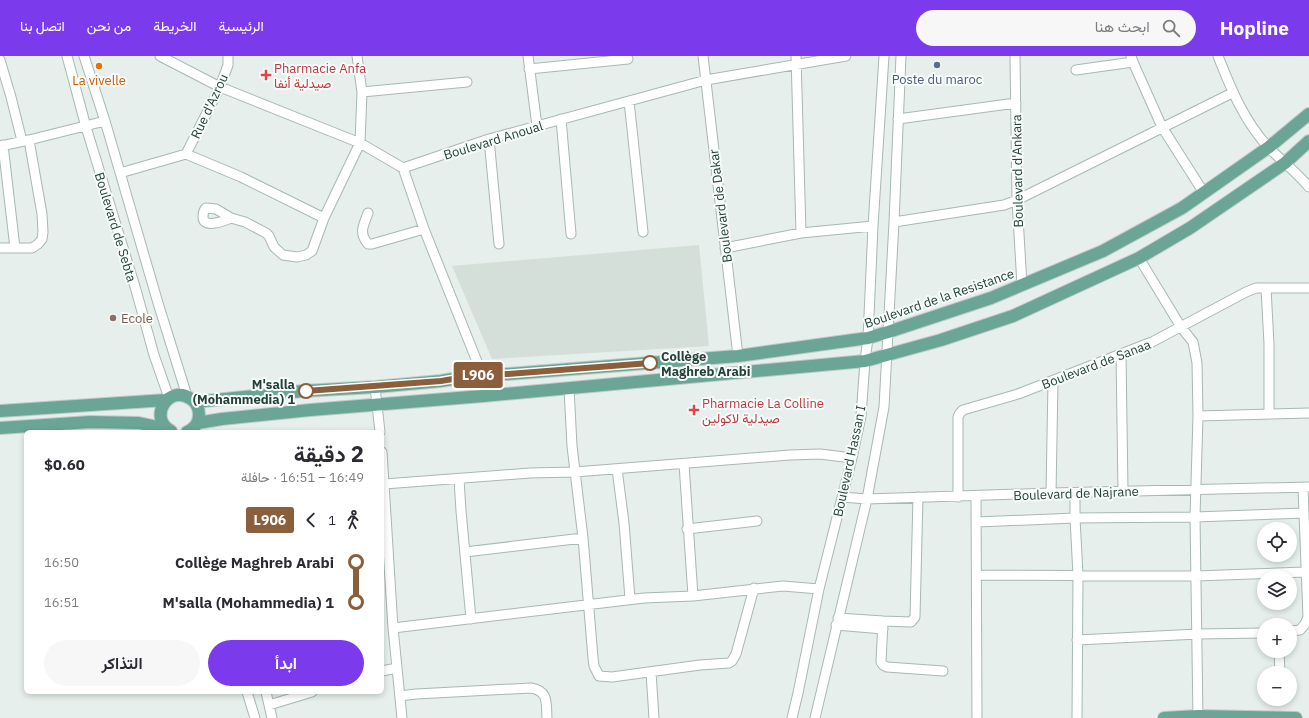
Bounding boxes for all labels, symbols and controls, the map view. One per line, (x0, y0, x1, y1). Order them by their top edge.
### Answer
search box (916, 10, 1196, 46)
text: Hopline (1220, 16, 1289, 40)
text: اتصل بنا (20, 17, 65, 35)
text: من نحن (87, 17, 131, 35)
text: الخريطة (153, 17, 197, 35)
text: الرئيسية (219, 17, 264, 35)
text: ابحث هنا (1095, 17, 1150, 36)
icon: search (1160, 17, 1182, 39)
place label: Pharmacie Anfa صيدلية أنفا (274, 60, 366, 92)
marker: Poste du maroc (932, 60, 942, 70)
marker: La vivelle (94, 61, 104, 71)
marker: Pharmacie Anfa صيدلية أنفا (261, 70, 271, 80)
street label: Rue d'Azrou (187, 71, 232, 141)
place label: Poste du maroc (892, 71, 983, 88)
place label: La vivelle (72, 72, 126, 89)
street label: Boulevard d'Ankara (1008, 114, 1027, 228)
street label: Boulevard Anoual (441, 117, 545, 164)
street label: Boulevard de Dakar (705, 148, 736, 264)
street label: Boulevard de Sebta (91, 170, 140, 284)
street label: Boulevard de la Resistance (862, 265, 1016, 332)
place label: Ecole (121, 310, 153, 327)
marker: Ecole (108, 313, 118, 323)
street label: Boulevard de Sanaa (1039, 336, 1153, 393)
place label: Collège Maghreb Arabi (661, 348, 750, 380)
marker: Collège Maghreb Arabi (642, 355, 658, 371)
line badge: L906 (450, 362, 506, 388)
text: L906 (462, 366, 494, 384)
place label: M'salla (Mohammedia) 1 (193, 376, 295, 408)
marker: M'salla (Mohammedia) 1 (298, 383, 314, 399)
place label: Pharmacie La Colline صيدلية لاكولين (702, 395, 824, 427)
street label: Boulevard Hassan I (829, 404, 870, 518)
marker: Pharmacie La Colline صيدلية لاكولين (689, 405, 699, 415)
text: 2 دقيقة (294, 439, 364, 468)
text: $0.60 (44, 455, 85, 474)
text: 16:49 – 16:51 · حافلة (241, 469, 364, 486)
street label: Boulevard de Najrane (1013, 483, 1139, 504)
icon: back (300, 509, 322, 531)
icon: walk (342, 509, 364, 531)
text: L906 (254, 511, 286, 529)
text: 1 (328, 512, 336, 529)
map controls (1257, 522, 1297, 706)
button: locate (1257, 522, 1297, 562)
text: Collège Maghreb Arabi (175, 553, 334, 572)
text: 16:50 (44, 554, 79, 571)
button: layers (1257, 570, 1297, 610)
text: M'salla (Mohammedia) 1 (162, 593, 334, 612)
text: 16:51 (44, 594, 79, 611)
button: + (1257, 618, 1297, 658)
button: التذاكر (44, 640, 200, 686)
button: ابدأ (208, 640, 364, 686)
button: − (1257, 666, 1297, 706)

